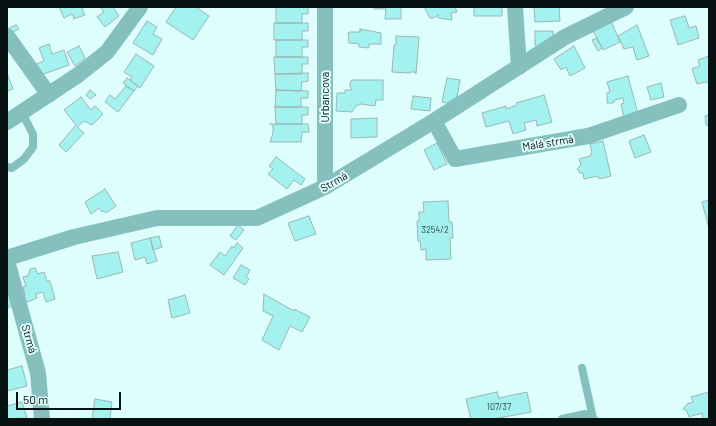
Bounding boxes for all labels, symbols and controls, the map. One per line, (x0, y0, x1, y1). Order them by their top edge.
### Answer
street label: Urbancova (318, 72, 332, 122)
street label: Malá strmá (521, 132, 575, 154)
street label: Strmá (318, 169, 350, 195)
house number: 3254/2 (421, 225, 449, 235)
street label: Strmá (19, 323, 39, 355)
scale bar (18, 384, 123, 410)
text: 50 m (23, 392, 48, 406)
house number: 107/37 (487, 402, 511, 412)

